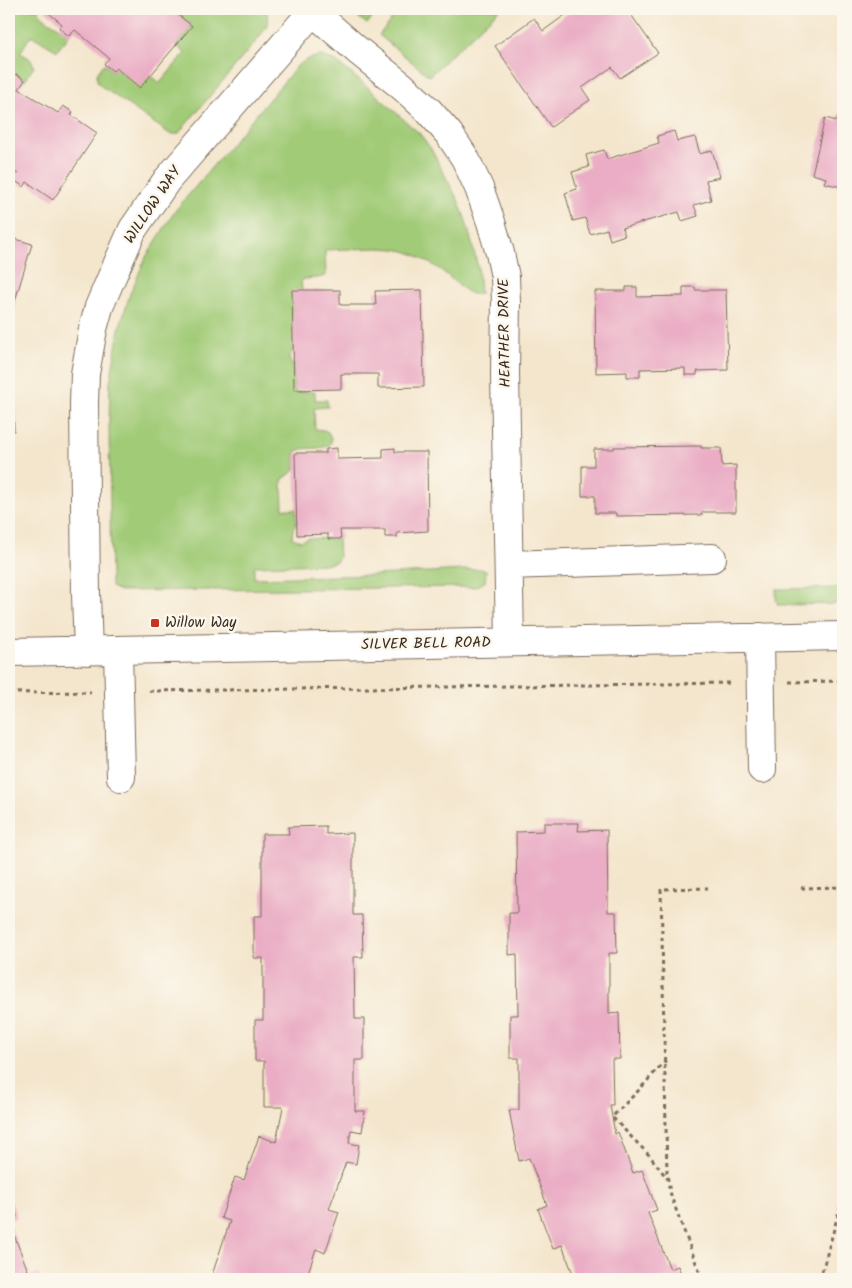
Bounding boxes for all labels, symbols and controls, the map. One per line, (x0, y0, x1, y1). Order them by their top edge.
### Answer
street label: WILLOW WAY (118, 160, 189, 249)
street label: HEATHER DRIVE (492, 277, 518, 388)
place label: Willow Way (165, 611, 237, 635)
marker: Willow Way (149, 617, 161, 629)
street label: SILVER BELL ROAD (361, 631, 491, 657)

